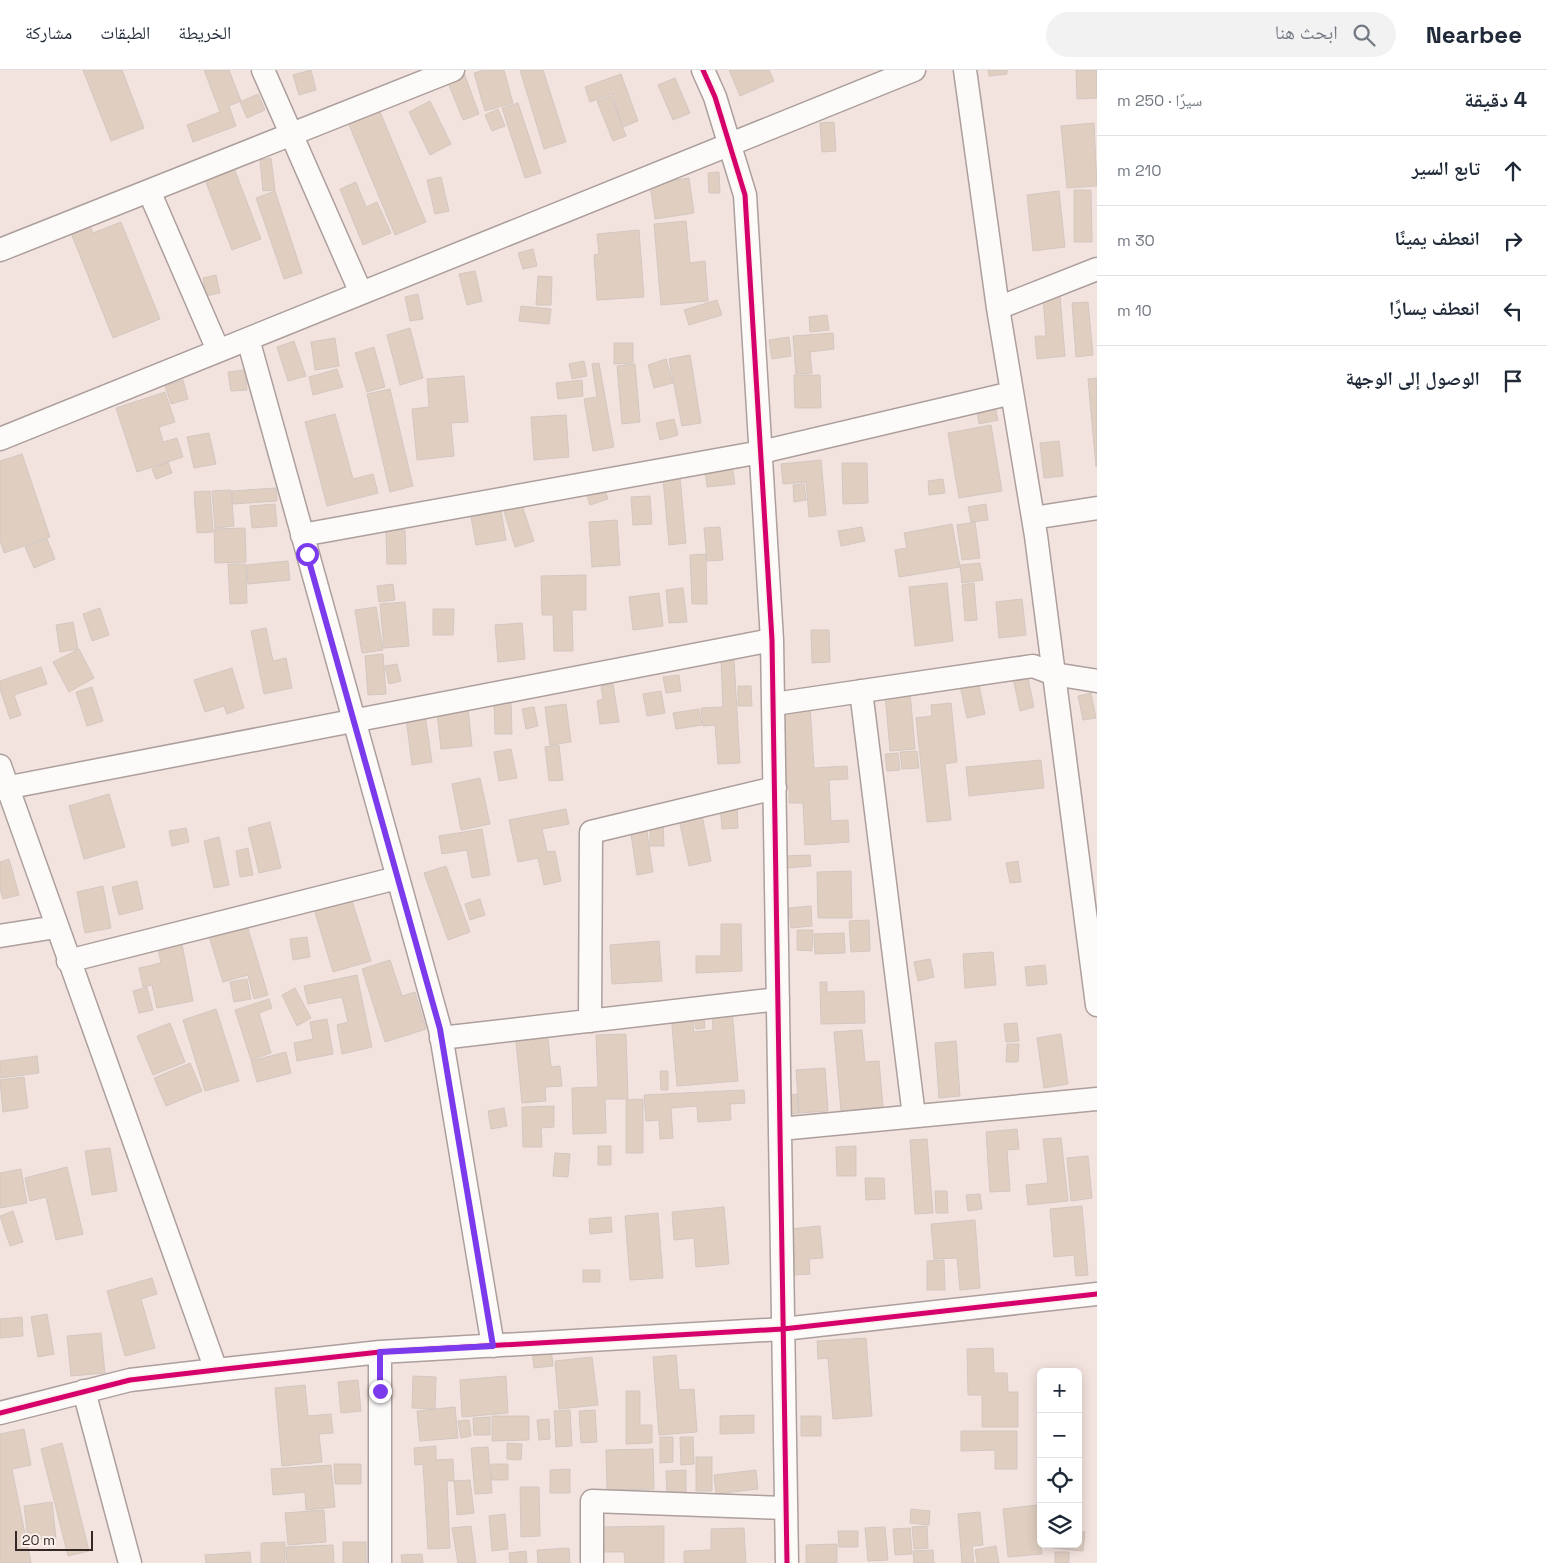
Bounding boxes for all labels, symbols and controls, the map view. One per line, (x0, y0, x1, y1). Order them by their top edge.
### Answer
search box (1046, 12, 1396, 57)
text: Nearbee (1426, 19, 1522, 50)
text: ابحث هنا (1275, 20, 1338, 45)
text: مشاركة (25, 21, 72, 44)
text: الطبقات (100, 21, 150, 44)
text: الخريطة (178, 21, 231, 44)
icon: search (1350, 21, 1378, 49)
text: 4 دقيقة (1464, 86, 1527, 113)
text: سيرًا · 250 m (1117, 90, 1202, 111)
text: تابع السير (1412, 156, 1480, 181)
icon: ahead (1499, 157, 1527, 185)
text: 210 m (1117, 160, 1161, 181)
text: انعطف يمينًا (1395, 226, 1480, 251)
icon: right (1499, 227, 1527, 255)
text: 30 m (1117, 230, 1155, 251)
text: انعطف يسارًا (1389, 296, 1480, 321)
icon: left (1499, 297, 1527, 325)
text: 10 m (1117, 300, 1152, 321)
text: الوصول إلى الوجهة (1345, 366, 1480, 391)
icon: arrive (1499, 367, 1527, 395)
route start (296, 543, 319, 566)
map controls (1037, 1368, 1082, 1548)
button: + (1037, 1368, 1082, 1413)
route end (369, 1380, 392, 1403)
button: − (1037, 1413, 1082, 1458)
button: locate (1037, 1458, 1082, 1503)
button: layers (1037, 1503, 1082, 1548)
scale bar (15, 1528, 92, 1551)
text: 20 m (22, 1531, 55, 1549)

